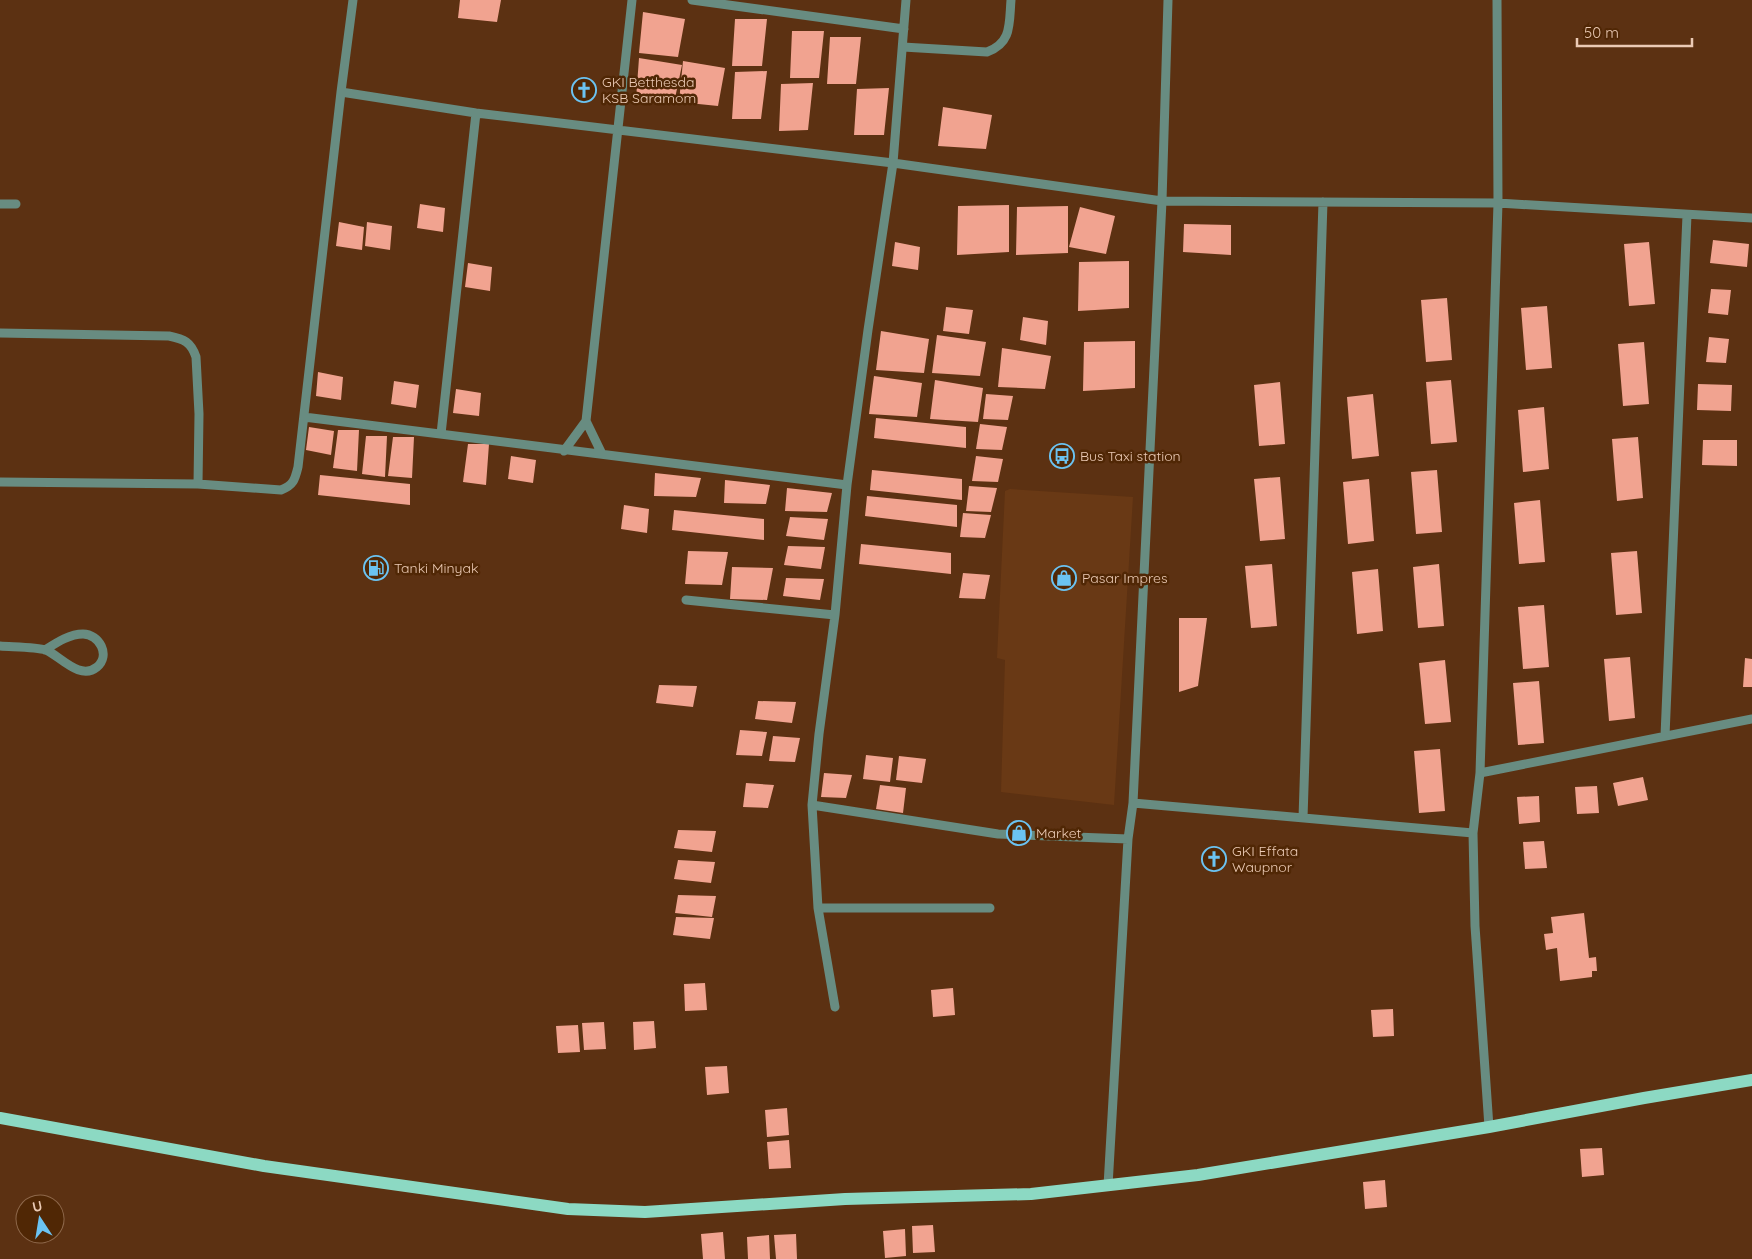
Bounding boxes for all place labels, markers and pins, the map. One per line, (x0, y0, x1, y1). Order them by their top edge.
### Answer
place label: GKI Betthesda KSB Saramom (602, 73, 696, 107)
church icon: GKI Betthesda KSB Saramom (571, 77, 597, 103)
bus stop icon: Bus Taxi station (1049, 443, 1075, 469)
place label: Bus Taxi station (1080, 447, 1181, 465)
fuel station icon: Tanki Minyak (363, 555, 389, 581)
place label: Tanki Minyak (394, 559, 478, 577)
shop icon: Pasar Impres (1051, 565, 1077, 591)
place label: Pasar Impres (1082, 569, 1167, 587)
shop icon: Market (1006, 820, 1032, 846)
place label: Market (1036, 824, 1082, 842)
place label: GKI Effata Waupnor (1232, 842, 1298, 876)
church icon: GKI Effata Waupnor (1201, 846, 1227, 872)

